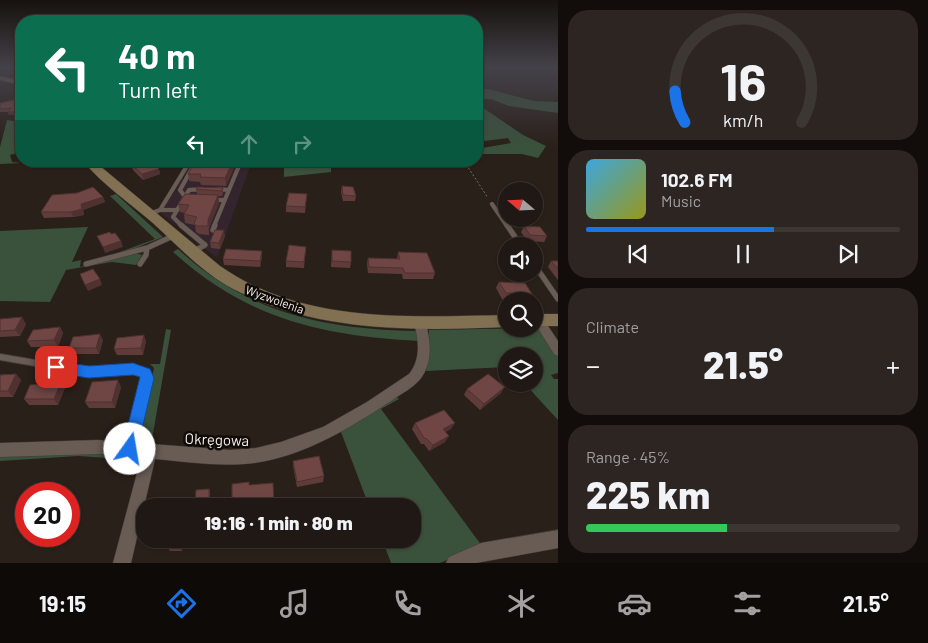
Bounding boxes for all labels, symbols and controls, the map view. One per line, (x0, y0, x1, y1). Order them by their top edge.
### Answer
text: 40 m (118, 34, 195, 76)
icon: left (35, 35, 100, 100)
text: 16 (720, 49, 766, 111)
text: Turn left (118, 76, 198, 102)
text: km/h (723, 109, 763, 131)
icon: left (182, 130, 210, 158)
icon: ahead (235, 130, 263, 158)
icon: right (288, 130, 316, 158)
text: 102.6 FM (661, 168, 733, 191)
north arrow (498, 182, 542, 228)
map controls (498, 182, 543, 392)
text: Music (661, 191, 701, 210)
button: sound (498, 237, 543, 282)
icon: previous (624, 240, 652, 268)
icon: pause (729, 240, 757, 268)
icon: next (834, 240, 862, 268)
street label: Wyzwolenia (244, 282, 306, 316)
button: search (498, 292, 543, 337)
text: Climate (586, 317, 639, 336)
text: 21.5° (703, 341, 783, 387)
pin (35, 346, 77, 388)
button: layers (498, 347, 543, 392)
text: − (586, 348, 600, 382)
text: + (886, 348, 900, 382)
icon: arrive (42, 353, 70, 381)
position arrow (103, 422, 155, 474)
street label: Okręgowa (184, 429, 250, 449)
text: Range · 45% (586, 447, 670, 466)
text: 225 km (586, 471, 710, 517)
speed limit sign: 20 (15, 482, 80, 547)
text: 19:16 · 1 min · 80 m (204, 511, 353, 534)
icon: directions (164, 586, 199, 621)
icon: music (277, 586, 312, 621)
icon: phone (390, 586, 425, 621)
icon: climate (504, 586, 539, 621)
icon: car (617, 586, 652, 621)
icon: filters (730, 586, 765, 621)
text: 19:15 (39, 590, 86, 616)
text: 21.5° (843, 590, 889, 616)

